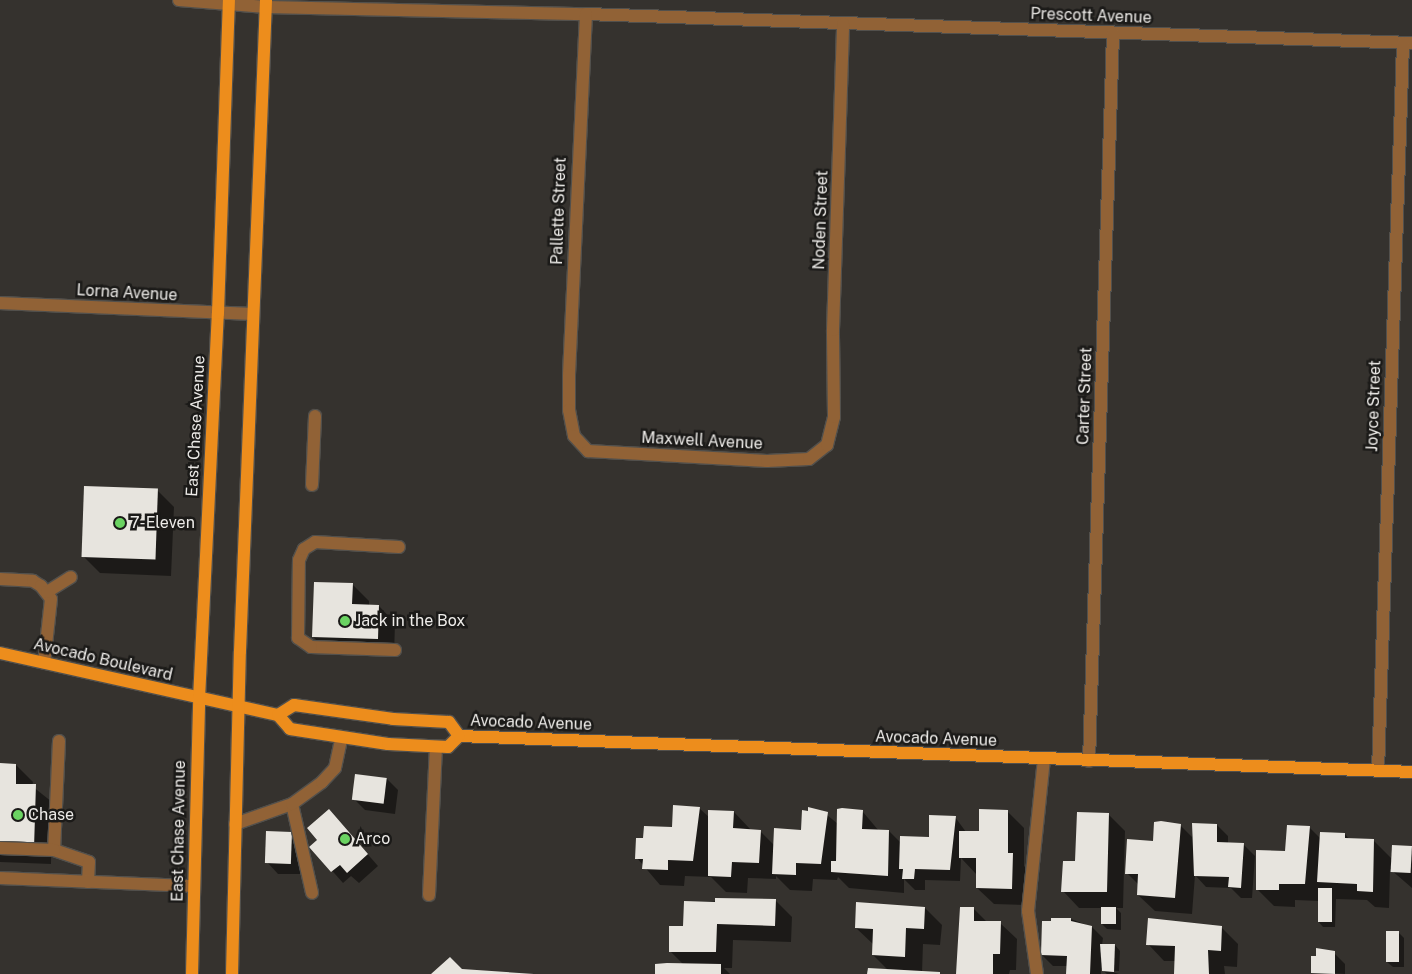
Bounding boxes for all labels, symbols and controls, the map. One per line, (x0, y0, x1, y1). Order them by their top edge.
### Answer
street label: Prescott Avenue (1030, 4, 1152, 28)
street label: Pallette Street (548, 157, 570, 265)
street label: Noden Street (810, 170, 832, 270)
street label: Lorna Avenue (76, 281, 178, 305)
street label: Carter Street (1074, 347, 1096, 445)
street label: East Chase Avenue (183, 355, 209, 497)
street label: Joyce Street (1363, 360, 1385, 452)
street label: Maxwell Avenue (641, 428, 763, 454)
place label: 7-Eleven (130, 513, 195, 533)
marker: 7-Eleven (114, 517, 126, 529)
place label: Jack in the Box (355, 611, 465, 631)
marker: Jack in the Box (339, 615, 351, 627)
street label: Avocado Boulevard (32, 635, 174, 685)
street label: Avocado Avenue (470, 711, 592, 735)
street label: Avocado Avenue (875, 727, 997, 751)
street label: East Chase Avenue (168, 760, 190, 902)
place label: Chase (28, 805, 74, 825)
marker: Chase (12, 809, 24, 821)
place label: Arco (355, 829, 390, 849)
marker: Arco (339, 833, 351, 845)

